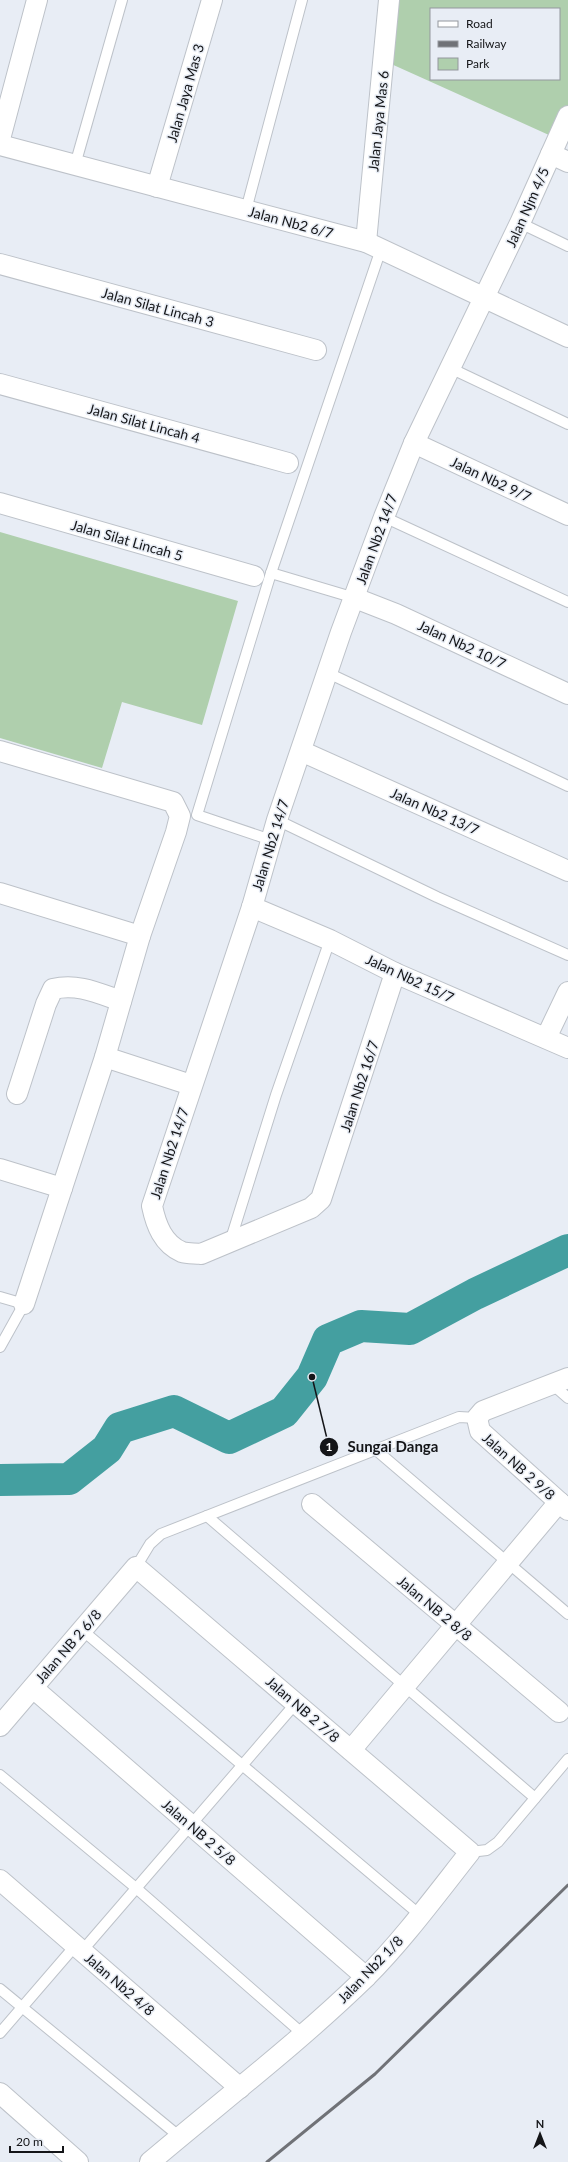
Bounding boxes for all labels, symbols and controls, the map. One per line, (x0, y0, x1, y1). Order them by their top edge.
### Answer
legend (430, 8, 560, 80)
text: Road (466, 16, 493, 31)
text: Railway (466, 36, 507, 51)
street label: Jalan Jaya Mas 3 (163, 42, 207, 144)
text: Park (466, 56, 490, 71)
street label: Jalan Jaya Mas 6 (364, 70, 392, 172)
street label: Jalan Njm 4/5 (502, 164, 552, 250)
street label: Jalan Nb2 6/7 (247, 203, 335, 241)
street label: Jalan Silat Lincah 3 (100, 284, 216, 330)
street label: Jalan Silat Lincah 4 (86, 400, 202, 446)
street label: Jalan Nb2 9/7 (448, 453, 534, 505)
street label: Jalan Nb2 14/7 (352, 491, 400, 587)
street label: Jalan Silat Lincah 5 (69, 516, 185, 564)
street label: Jalan Nb2 10/7 (415, 616, 509, 672)
street label: Jalan Nb2 13/7 (388, 784, 482, 838)
street label: Jalan Nb2 14/7 (248, 797, 292, 893)
street label: Jalan Nb2 15/7 (363, 950, 457, 1006)
street label: Jalan Nb2 16/7 (336, 1038, 382, 1134)
street label: Jalan Nb2 14/7 (146, 1105, 192, 1201)
street label: Jalan NB 2 9/8 (479, 1429, 559, 1503)
callout: Sungai Danga (319, 1433, 446, 1460)
text: Sungai Danga (348, 1437, 438, 1455)
text: 1 (326, 1439, 333, 1454)
street label: Jalan NB 2 8/8 (394, 1572, 476, 1644)
street label: Jalan NB 2 6/8 (31, 1606, 105, 1686)
street label: Jalan NB 2 7/8 (263, 1672, 343, 1746)
street label: Jalan NB 2 5/8 (159, 1795, 239, 1869)
street label: Jalan Nb2 1/8 (334, 1932, 406, 2006)
street label: Jalan Nb2 4/8 (82, 1949, 158, 2019)
north arrow (520, 2114, 560, 2154)
text: N (536, 2117, 544, 2130)
scale bar (10, 2128, 63, 2154)
text: 20 m (16, 2134, 43, 2149)

